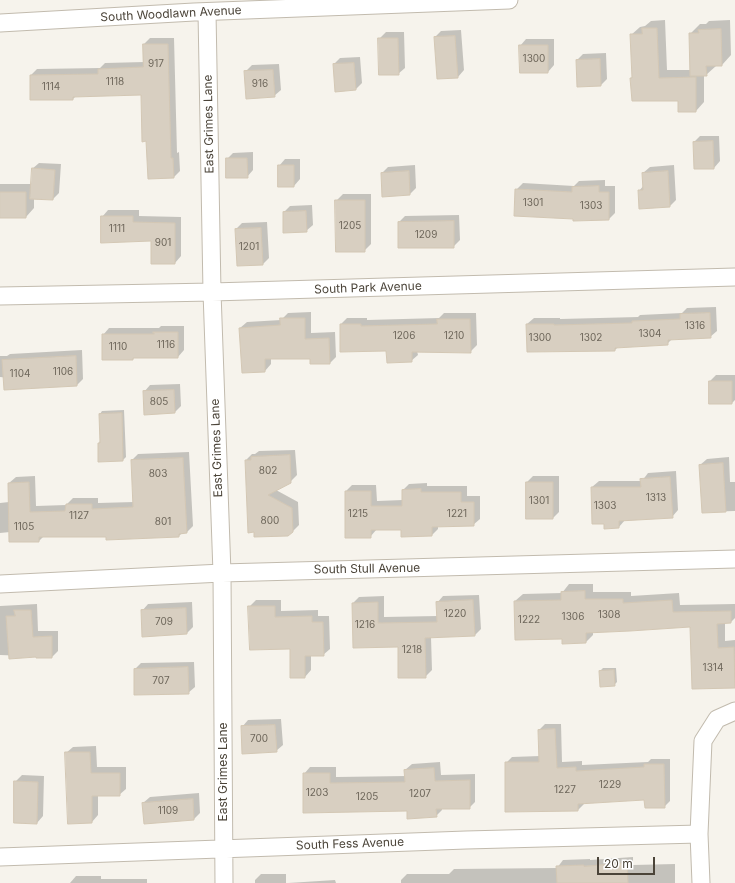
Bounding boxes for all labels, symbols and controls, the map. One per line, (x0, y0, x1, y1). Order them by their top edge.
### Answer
street label: South Woodlawn Avenue (100, 3, 242, 25)
house number: 1300 (523, 53, 545, 65)
house number: 917 (148, 58, 164, 70)
street label: East Grimes Lane (201, 74, 217, 174)
house number: 1118 (106, 76, 124, 88)
house number: 916 (252, 78, 268, 90)
house number: 1114 (42, 81, 60, 93)
house number: 1301 (523, 197, 543, 209)
house number: 1303 (580, 200, 602, 212)
house number: 1205 (339, 220, 361, 232)
house number: 1111 (109, 223, 125, 235)
house number: 1209 (415, 229, 437, 241)
house number: 901 (155, 237, 171, 249)
house number: 1201 (239, 241, 259, 253)
street label: South Park Avenue (314, 279, 422, 297)
house number: 1316 (685, 320, 705, 332)
house number: 1304 (638, 328, 662, 340)
house number: 1206 (393, 330, 415, 342)
house number: 1210 (444, 330, 464, 342)
house number: 1300 (529, 332, 551, 344)
house number: 1302 (580, 332, 602, 344)
house number: 1116 (157, 339, 175, 351)
house number: 1110 (109, 341, 127, 353)
house number: 1106 (53, 366, 73, 378)
house number: 1104 (10, 368, 30, 380)
house number: 805 (150, 396, 168, 408)
street label: East Grimes Lane (208, 398, 226, 498)
house number: 802 (259, 465, 277, 477)
house number: 803 (149, 468, 167, 480)
house number: 1313 (646, 492, 666, 504)
house number: 1301 (529, 495, 549, 507)
house number: 1303 (594, 500, 616, 512)
house number: 1215 (348, 508, 368, 520)
house number: 1221 (447, 508, 467, 520)
house number: 1127 (69, 510, 89, 522)
house number: 800 (261, 515, 279, 527)
house number: 801 (155, 516, 171, 528)
house number: 1105 (14, 521, 34, 533)
street label: South Stull Avenue (314, 561, 420, 577)
house number: 1220 (444, 608, 466, 620)
house number: 1308 (598, 609, 620, 621)
house number: 1306 (562, 611, 584, 623)
house number: 1222 (518, 614, 540, 626)
house number: 709 (155, 616, 173, 628)
house number: 1216 (355, 619, 375, 631)
house number: 1218 (402, 644, 422, 656)
house number: 1314 (703, 662, 723, 674)
house number: 707 (152, 675, 170, 687)
street label: East Grimes Lane (216, 723, 230, 821)
house number: 700 (250, 733, 268, 745)
house number: 1229 (599, 779, 621, 791)
house number: 1227 (554, 784, 576, 796)
house number: 1203 (306, 787, 328, 799)
house number: 1207 (409, 788, 431, 800)
house number: 1205 (356, 791, 378, 803)
house number: 1109 (158, 805, 178, 817)
street label: South Fess Avenue (296, 835, 404, 853)
scale bar (599, 849, 657, 875)
text: 20 m (604, 856, 633, 871)

